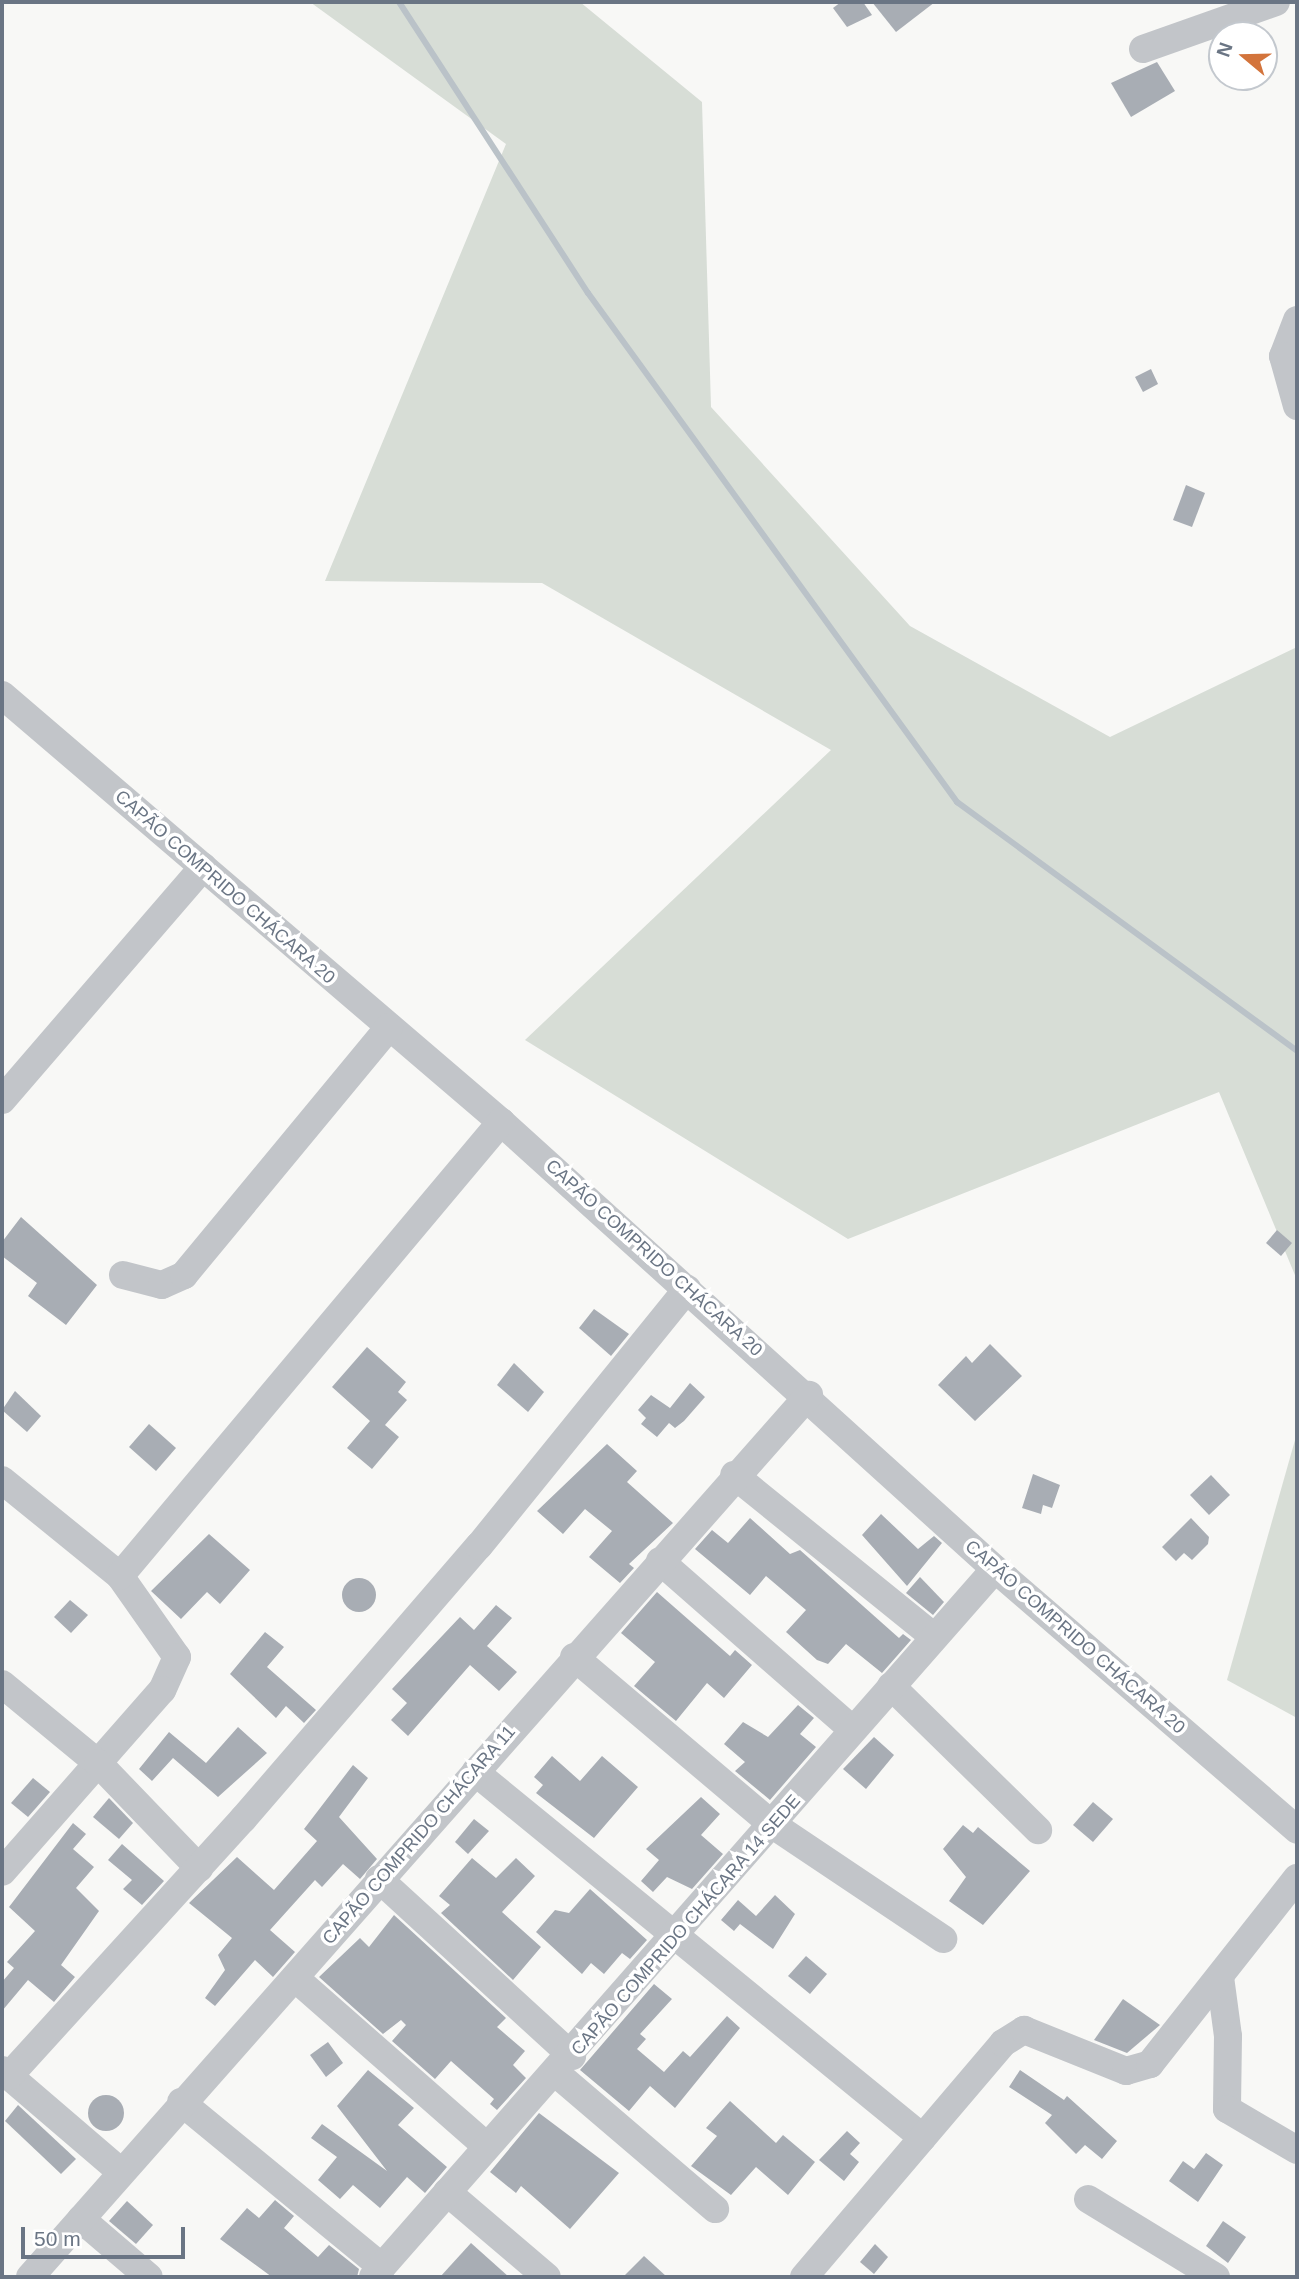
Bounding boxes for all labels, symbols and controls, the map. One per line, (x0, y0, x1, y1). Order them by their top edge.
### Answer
north arrow (1208, 21, 1278, 91)
text: N (1212, 40, 1237, 60)
street label: CAPÃO COMPRIDO CHÁCARA 20 (110, 785, 340, 989)
street label: CAPÃO COMPRIDO CHÁCARA 20 (541, 1155, 767, 1361)
street label: CAPÃO COMPRIDO CHÁCARA 20 (960, 1535, 1190, 1739)
street label: CAPÃO COMPRIDO CHÁCARA 11 (318, 1721, 520, 1949)
street label: CAPÃO COMPRIDO CHÁCARA 14 SEDE (567, 1790, 805, 2060)
scale bar (24, 2212, 189, 2256)
text: 50 m (34, 2227, 81, 2250)

